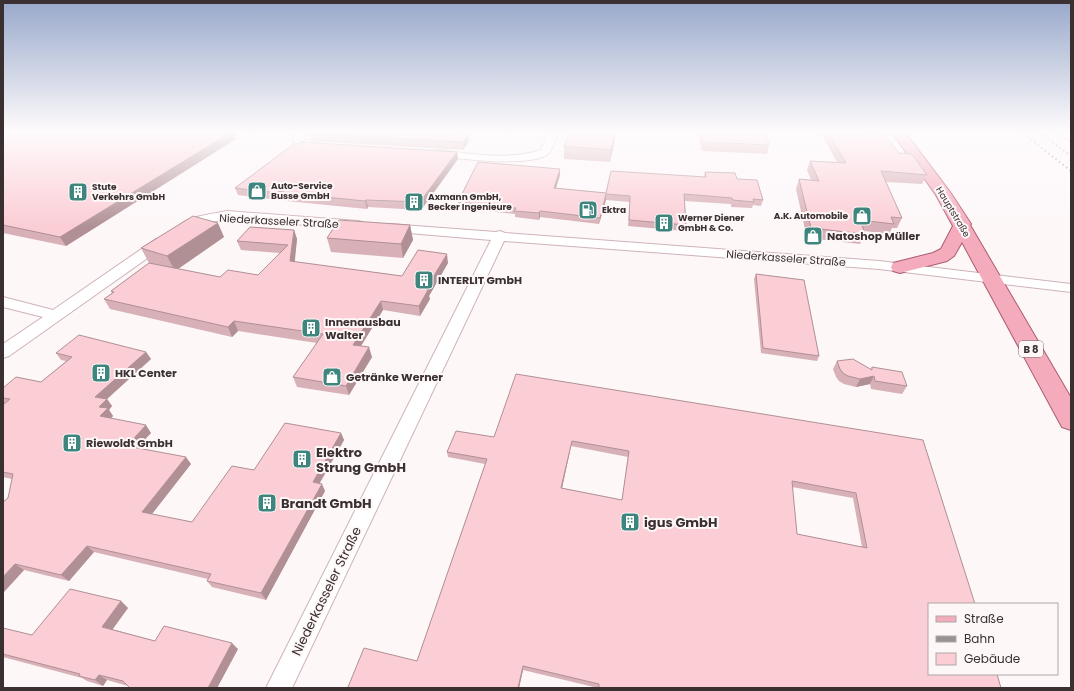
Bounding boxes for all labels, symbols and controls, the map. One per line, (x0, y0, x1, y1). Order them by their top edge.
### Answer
shop icon: Auto-Service Busse GmbH (246, 180, 268, 202)
place label: Auto-Service Busse GmbH (271, 180, 333, 202)
building icon: Stute Verkehrs GmbH (67, 181, 89, 203)
place label: Stute Verkehrs GmbH (92, 181, 165, 203)
street label: Hauptstraße (933, 185, 973, 240)
building icon: Axmann GmbH, Becker Ingenieure (403, 191, 425, 213)
place label: Axmann GmbH, Becker Ingenieure (428, 191, 512, 213)
fuel station icon: Ektra (577, 199, 599, 221)
place label: Ektra (602, 204, 626, 216)
shop icon: A.K. Automobile (851, 205, 873, 227)
street label: Niederkasseler Straße (219, 210, 339, 232)
place label: A.K. Automobile (774, 210, 848, 222)
building icon: Werner Diener GmbH & Co. (653, 212, 675, 234)
place label: Werner Diener GmbH & Co. (678, 212, 745, 234)
shop icon: Natoshop Müller (802, 225, 824, 247)
place label: Natoshop Müller (827, 228, 920, 244)
street label: Niederkasseler Straße (726, 246, 847, 270)
building icon: INTERLIT GmbH (413, 269, 435, 291)
place label: INTERLIT GmbH (438, 272, 522, 288)
place label: Innenausbau Walter (325, 314, 401, 343)
building icon: Innenausbau Walter (300, 317, 322, 339)
road number: B 8 (1019, 341, 1043, 357)
building icon: HKL Center (90, 362, 112, 384)
place label: HKL Center (115, 365, 177, 381)
shop icon: Getränke Werner (321, 366, 343, 388)
place label: Getränke Werner (346, 369, 443, 385)
building icon: Riewoldt GmbH (61, 432, 83, 454)
place label: Riewoldt GmbH (86, 435, 173, 451)
place label: Elektro Strung GmbH (316, 443, 406, 477)
building icon: Elektro Strung GmbH (291, 448, 313, 470)
building icon: Brandt GmbH (256, 492, 278, 514)
place label: Brandt GmbH (281, 494, 372, 513)
building icon: igus GmbH (619, 511, 641, 533)
place label: igus GmbH (644, 513, 717, 532)
street label: Niederkasseler Straße (287, 523, 366, 659)
legend (928, 603, 1058, 675)
text: Straße (964, 610, 1004, 627)
text: Bahn (964, 630, 995, 647)
text: Gebäude (964, 650, 1020, 667)

